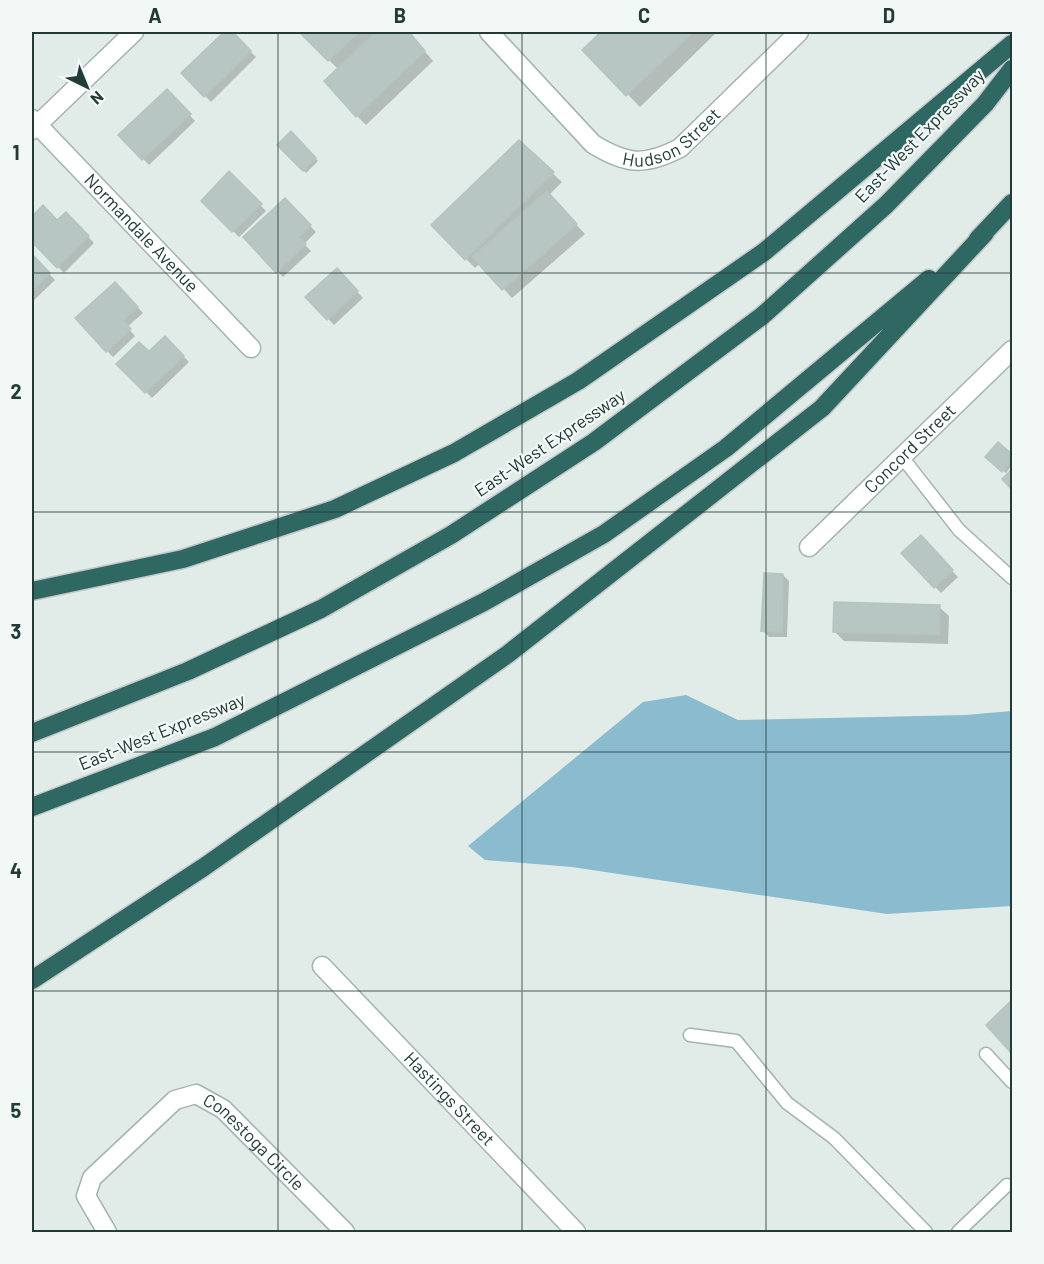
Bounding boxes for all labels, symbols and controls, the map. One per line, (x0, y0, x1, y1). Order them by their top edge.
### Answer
text: A (148, 3, 162, 27)
text: B (394, 3, 406, 27)
text: C (638, 3, 650, 27)
text: D (883, 3, 895, 27)
north arrow (57, 57, 117, 117)
street label: East-West Expressway (850, 64, 989, 207)
text: N (87, 88, 108, 109)
street label: Hudson Street (621, 103, 725, 171)
text: 1 (12, 140, 20, 164)
street label: Normandale Avenue (80, 169, 204, 296)
text: 2 (10, 379, 22, 403)
street label: East-West Expressway (470, 384, 629, 501)
street label: Concord Street (859, 399, 960, 497)
text: 3 (11, 619, 21, 643)
street label: East-West Expressway (75, 688, 248, 774)
text: 4 (10, 858, 22, 882)
street label: Hastings Street (400, 1047, 500, 1150)
street label: Conestoga Circle (200, 1088, 310, 1195)
text: 5 (11, 1098, 22, 1122)

